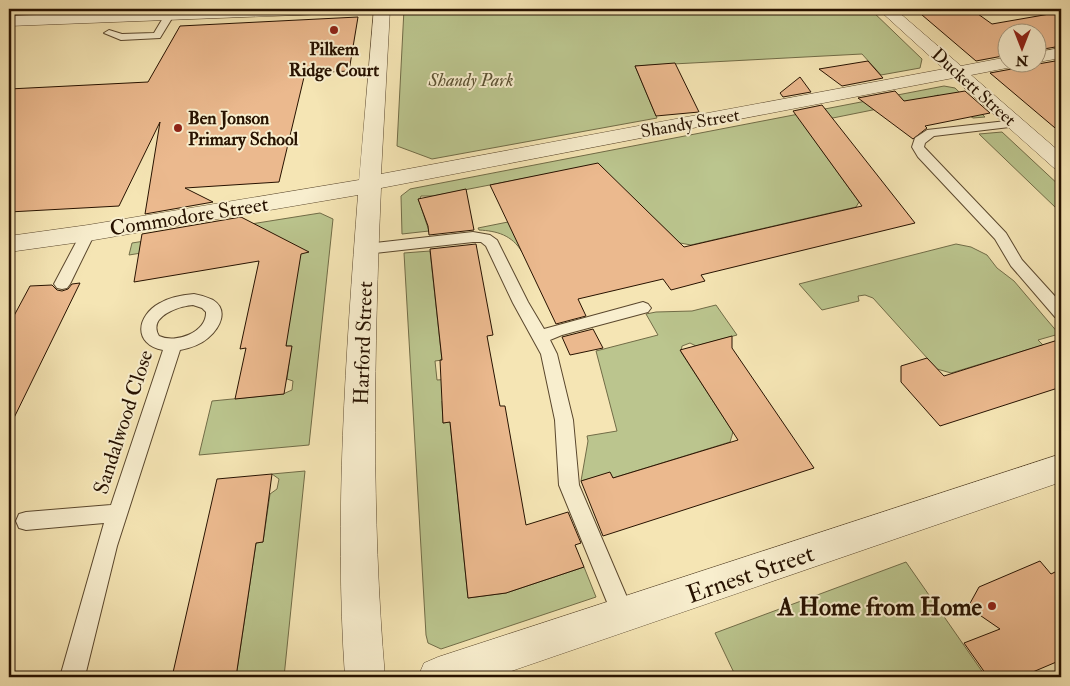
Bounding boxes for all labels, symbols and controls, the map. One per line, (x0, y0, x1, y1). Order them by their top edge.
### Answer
north arrow (998, 22, 1048, 72)
marker: Pilkem Ridge Court (328, 24, 340, 36)
place label: Pilkem Ridge Court (289, 38, 379, 82)
street label: Duckett Street (927, 43, 1021, 131)
text: N (1015, 52, 1029, 69)
park label: Shandy Park (428, 69, 513, 92)
street label: Shandy Street (639, 103, 741, 144)
place label: Ben Jonson Primary School (188, 107, 299, 151)
marker: Ben Jonson Primary School (172, 122, 184, 134)
street label: Commodore Street (108, 191, 270, 242)
street label: Harford Street (348, 281, 379, 405)
street label: Sandalwood Close (87, 347, 160, 498)
street label: Ernest Street (683, 538, 818, 611)
place label: A Home from Home (777, 592, 983, 623)
marker: A Home from Home (986, 600, 998, 612)

